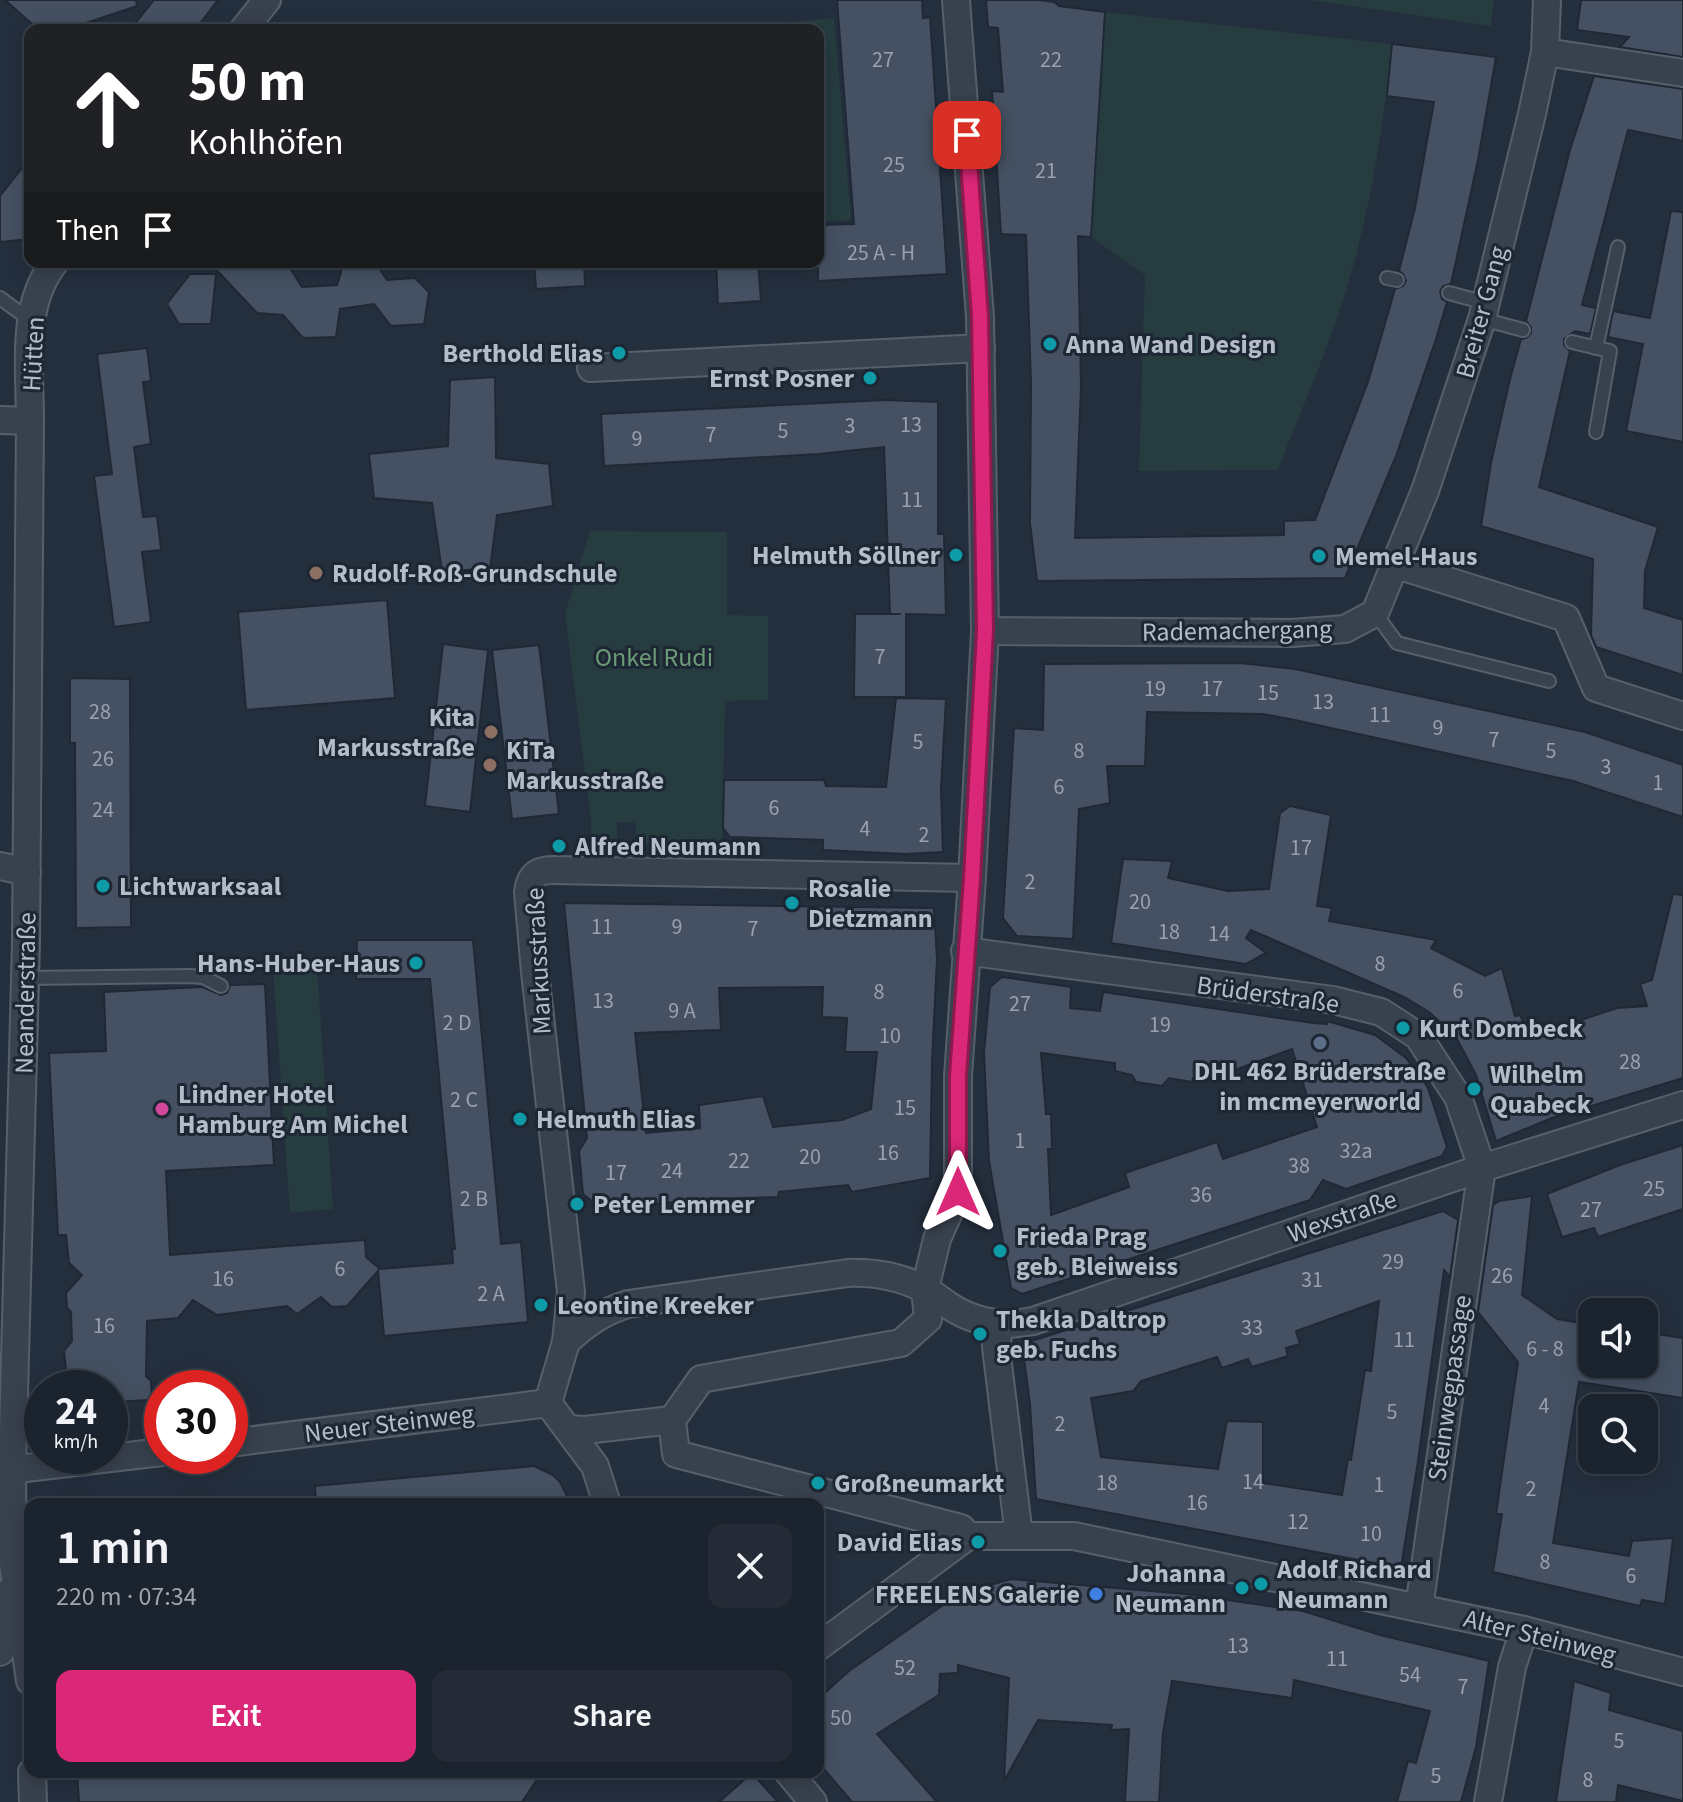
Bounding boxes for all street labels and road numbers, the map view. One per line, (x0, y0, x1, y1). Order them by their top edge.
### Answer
street label: Breiter Gang (1446, 242, 1517, 382)
street label: Hütten (13, 316, 54, 392)
street label: Rademachergang (1141, 610, 1333, 651)
street label: Markusstraße (516, 887, 561, 1035)
street label: Neanderstraße (6, 912, 45, 1074)
street label: Brüderstraße (1194, 966, 1341, 1023)
street label: Wexstraße (1283, 1181, 1402, 1252)
street label: Steinwegpassage (1418, 1293, 1481, 1483)
street label: Neuer Steinweg (302, 1395, 476, 1452)
street label: Alter Steinweg (1460, 1600, 1620, 1673)

